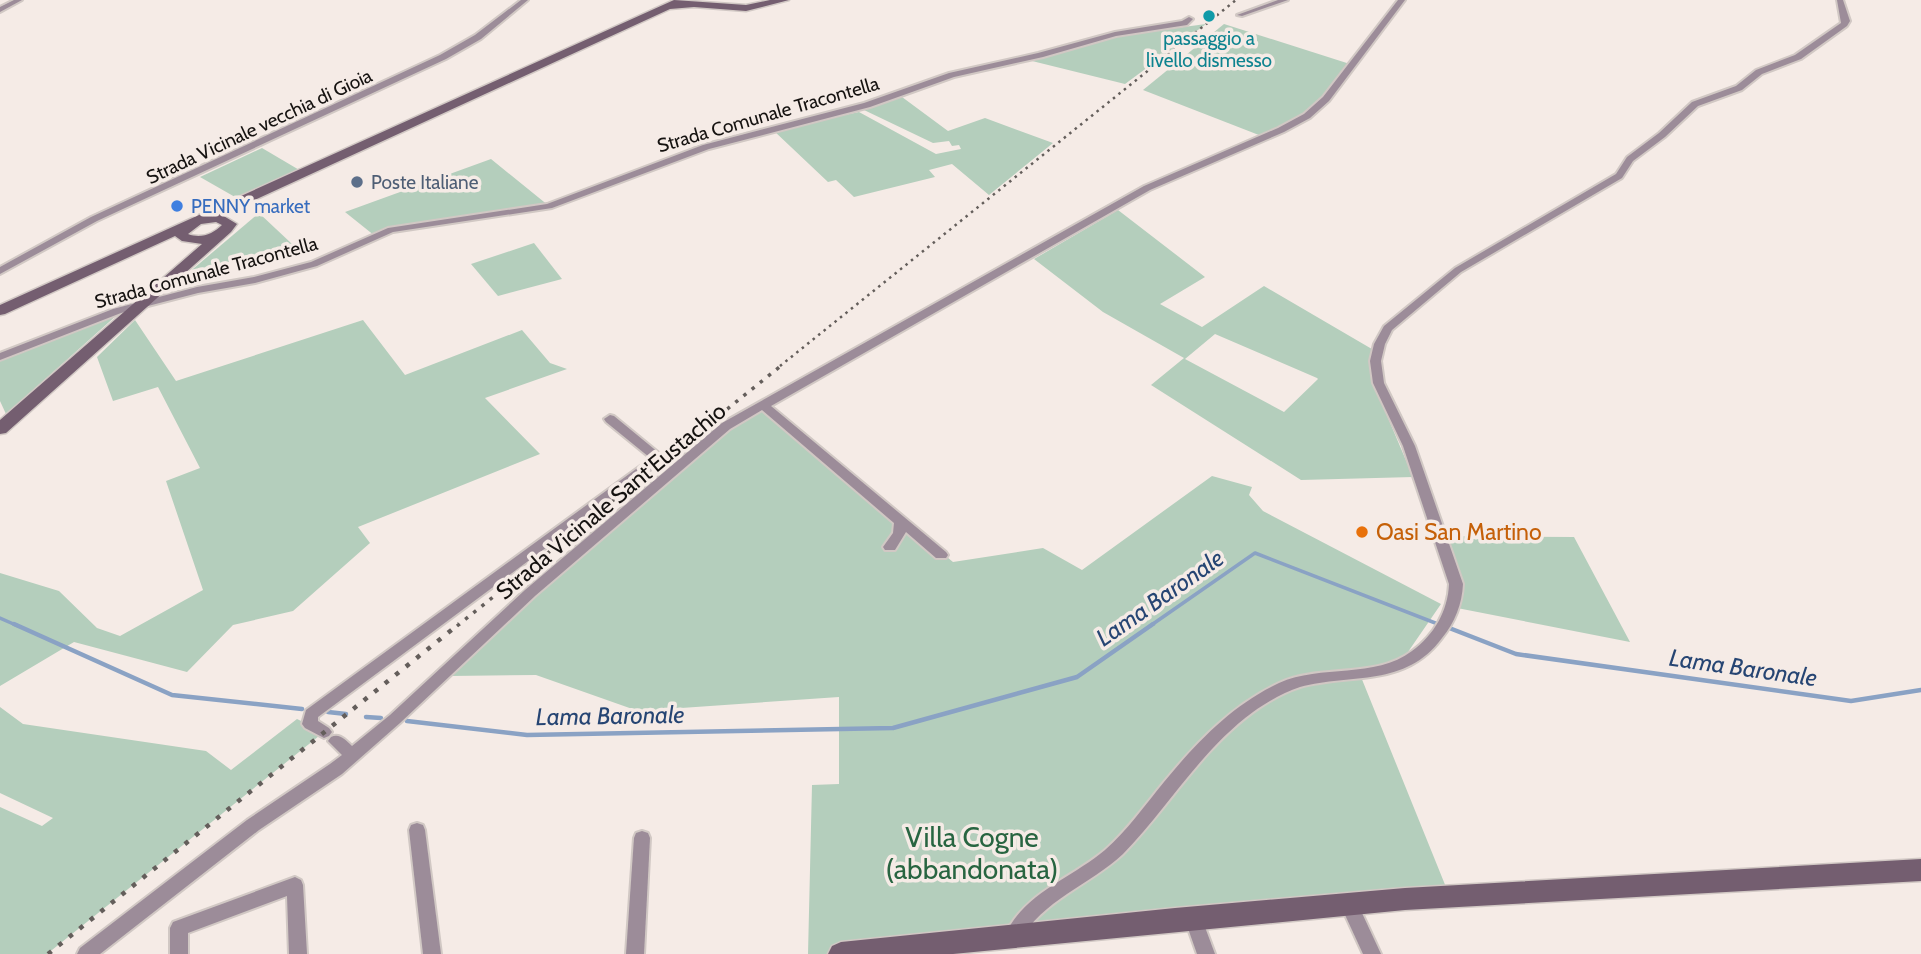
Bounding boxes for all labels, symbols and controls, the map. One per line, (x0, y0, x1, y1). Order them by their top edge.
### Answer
marker: passaggio a livello dismesso (1201, 8, 1217, 24)
place label: passaggio a livello dismesso (1146, 27, 1272, 72)
street label: Strada Vicinale vecchia di Gioia (143, 64, 376, 189)
street label: Strada Comunale Tracontella (655, 72, 882, 157)
place label: Poste Italiane (371, 171, 479, 194)
marker: Poste Italiane (349, 174, 365, 190)
place label: PENNY market (191, 195, 311, 218)
marker: PENNY market (169, 198, 185, 214)
street label: Strada Comunale Tracontella (92, 232, 320, 313)
street label: Strada Vicinale Sant'Eustachio (490, 397, 732, 605)
place label: Oasi San Martino (1376, 518, 1542, 546)
marker: Oasi San Martino (1354, 524, 1370, 540)
water label: Lama Baronale (1090, 543, 1229, 652)
water label: Lama Baronale (1667, 643, 1819, 692)
water label: Lama Baronale (535, 700, 685, 731)
park label: Villa Cogne (abbandonata) (886, 820, 1058, 886)

